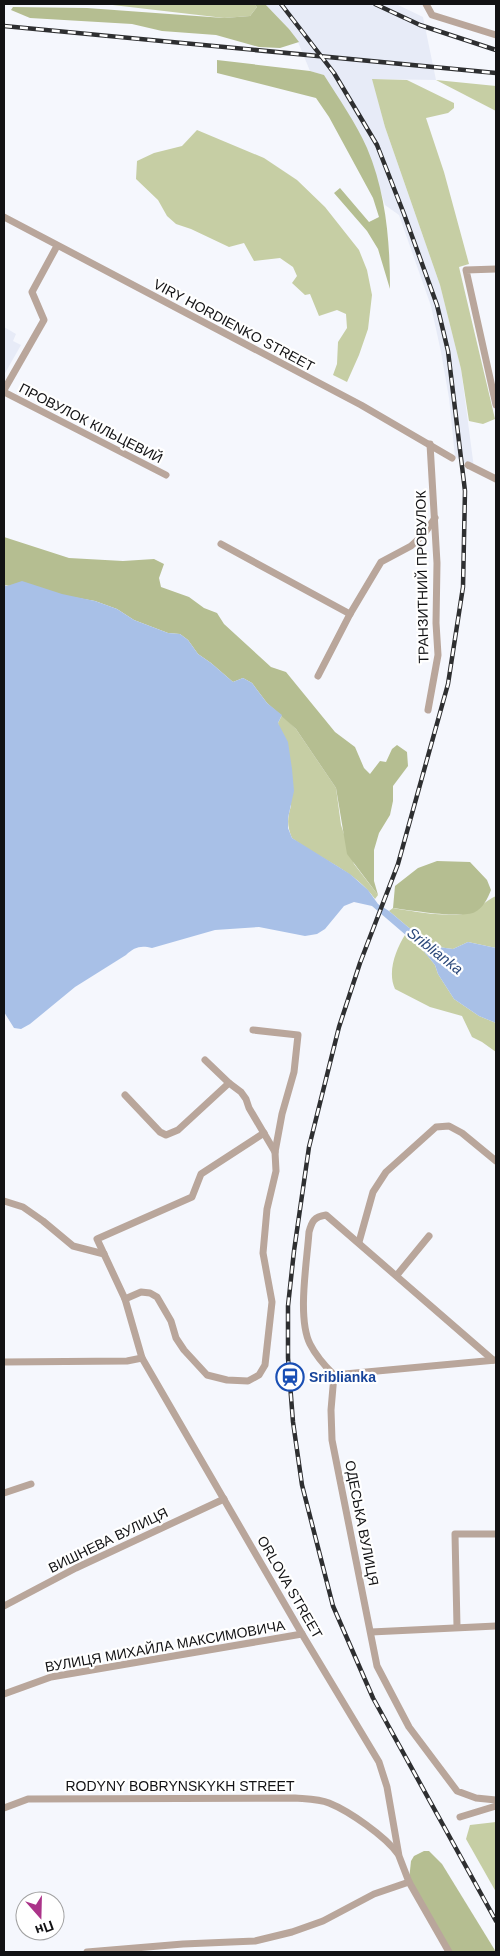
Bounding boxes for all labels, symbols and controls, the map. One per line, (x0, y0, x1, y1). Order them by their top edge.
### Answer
street label: VIRY HORDIENKO STREET (151, 276, 318, 375)
street label: ПРОВУЛОК КІЛЬЦЕВИЙ (17, 379, 166, 466)
street label: ТРАНЗИТНИЙ ПРОВУЛОК (411, 489, 432, 664)
water label: Sriblianka (404, 924, 466, 978)
station icon: Sriblianka (275, 1362, 305, 1392)
place label: Sriblianka (309, 1369, 376, 1385)
street label: ОДЕСЬКА ВУЛИЦЯ (342, 1459, 382, 1587)
street label: ВИШНЕВА ВУЛИЦЯ (46, 1504, 170, 1576)
street label: ORLOVA STREET (254, 1533, 326, 1641)
street label: ВУЛИЦЯ МИХАЙЛА МАКСИМОВИЧА (43, 1616, 287, 1675)
street label: RODYNY BOBRYNSKYKH STREET (66, 1778, 295, 1794)
north arrow (15, 1891, 65, 1941)
text: Пн (33, 1918, 56, 1939)

